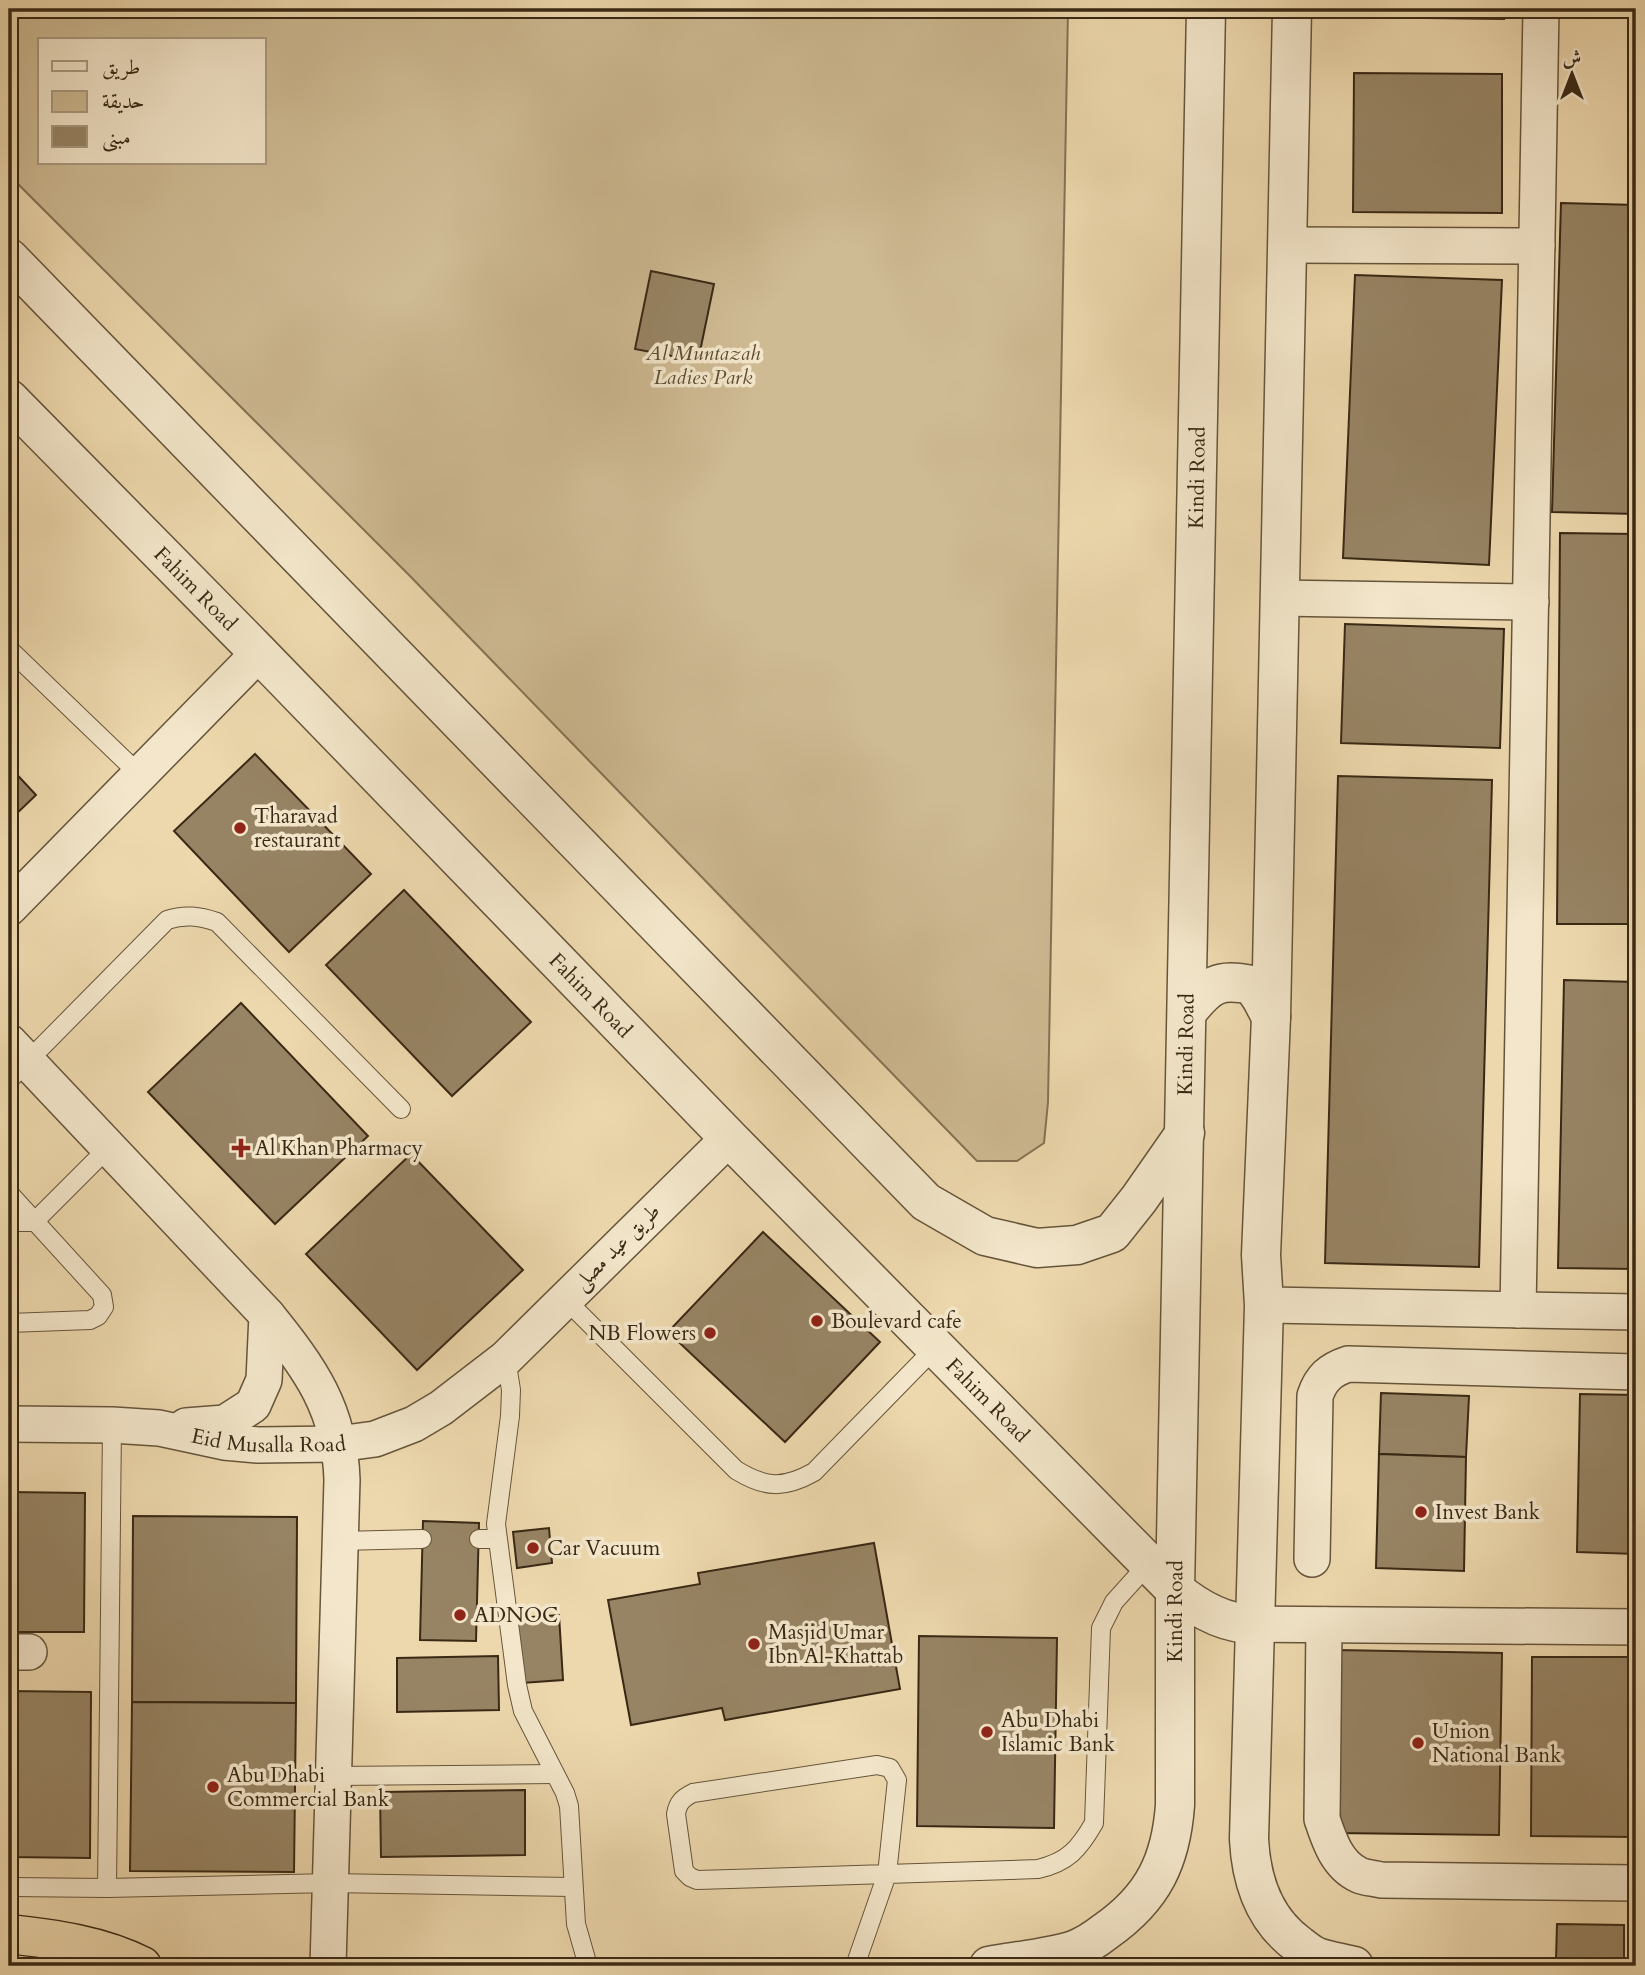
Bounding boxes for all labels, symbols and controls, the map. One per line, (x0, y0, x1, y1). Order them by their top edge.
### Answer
legend (38, 38, 266, 164)
north arrow (1536, 38, 1606, 108)
text: ش (1563, 45, 1581, 71)
text: طريق (102, 53, 140, 82)
text: حديقة (102, 87, 145, 116)
text: مبنى (102, 123, 131, 152)
park label: Al Muntazah Ladies Park (645, 339, 760, 392)
street label: Kindi Road (1181, 426, 1212, 529)
street label: Fahim Road (147, 540, 244, 637)
place label: Tharavad restaurant (254, 802, 341, 855)
marker: Tharavad restaurant (232, 820, 248, 836)
street label: Fahim Road (543, 946, 639, 1044)
street label: Kindi Road (1170, 993, 1201, 1096)
place label: Al Khan Pharmacy (255, 1134, 423, 1163)
marker: Al Khan Pharmacy (233, 1140, 249, 1156)
street label: طريق عيد مصلى (567, 1197, 668, 1298)
place label: Boulevard cafe (831, 1307, 962, 1336)
marker: Boulevard cafe (809, 1313, 825, 1329)
place label: NB Flowers (588, 1319, 696, 1348)
marker: NB Flowers (702, 1325, 718, 1341)
street label: Fahim Road (939, 1351, 1036, 1449)
street label: Eid Musalla Road (189, 1421, 348, 1459)
place label: Invest Bank (1435, 1498, 1541, 1527)
marker: Invest Bank (1413, 1504, 1429, 1520)
place label: Car Vacuum (547, 1534, 661, 1563)
marker: Car Vacuum (525, 1540, 541, 1556)
street label: Kindi Road (1160, 1560, 1190, 1663)
place label: ADNOC (474, 1601, 558, 1630)
marker: ADNOC (452, 1607, 468, 1623)
place label: Masjid Umar Ibn Al-Khattab (768, 1618, 904, 1671)
marker: Masjid Umar Ibn Al-Khattab (746, 1636, 762, 1652)
place label: Abu Dhabi Islamic Bank (1001, 1706, 1116, 1759)
place label: Union National Bank (1432, 1717, 1562, 1770)
marker: Abu Dhabi Islamic Bank (979, 1724, 995, 1740)
marker: Union National Bank (1410, 1735, 1426, 1751)
place label: Abu Dhabi Commercial Bank (227, 1761, 390, 1814)
marker: Abu Dhabi Commercial Bank (205, 1779, 221, 1795)

